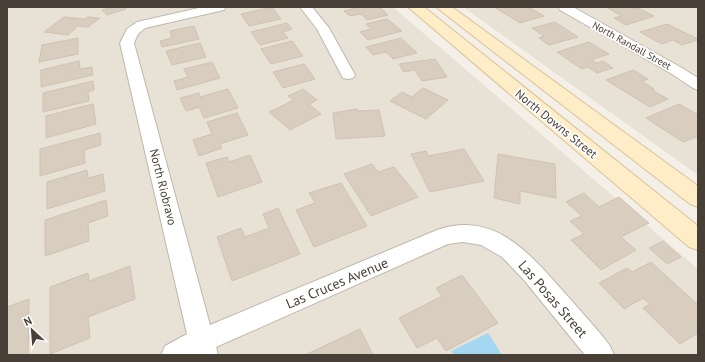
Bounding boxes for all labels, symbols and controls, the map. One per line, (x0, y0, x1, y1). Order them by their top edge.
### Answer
street label: North Randall Street (590, 18, 674, 73)
street label: North Downs Street (512, 86, 600, 161)
street label: North Riobravo (147, 147, 180, 227)
street label: Las Cruces Avenue (283, 253, 391, 313)
street label: Las Posas Street (515, 257, 592, 342)
north arrow (12, 310, 52, 350)
text: N (21, 313, 34, 329)

